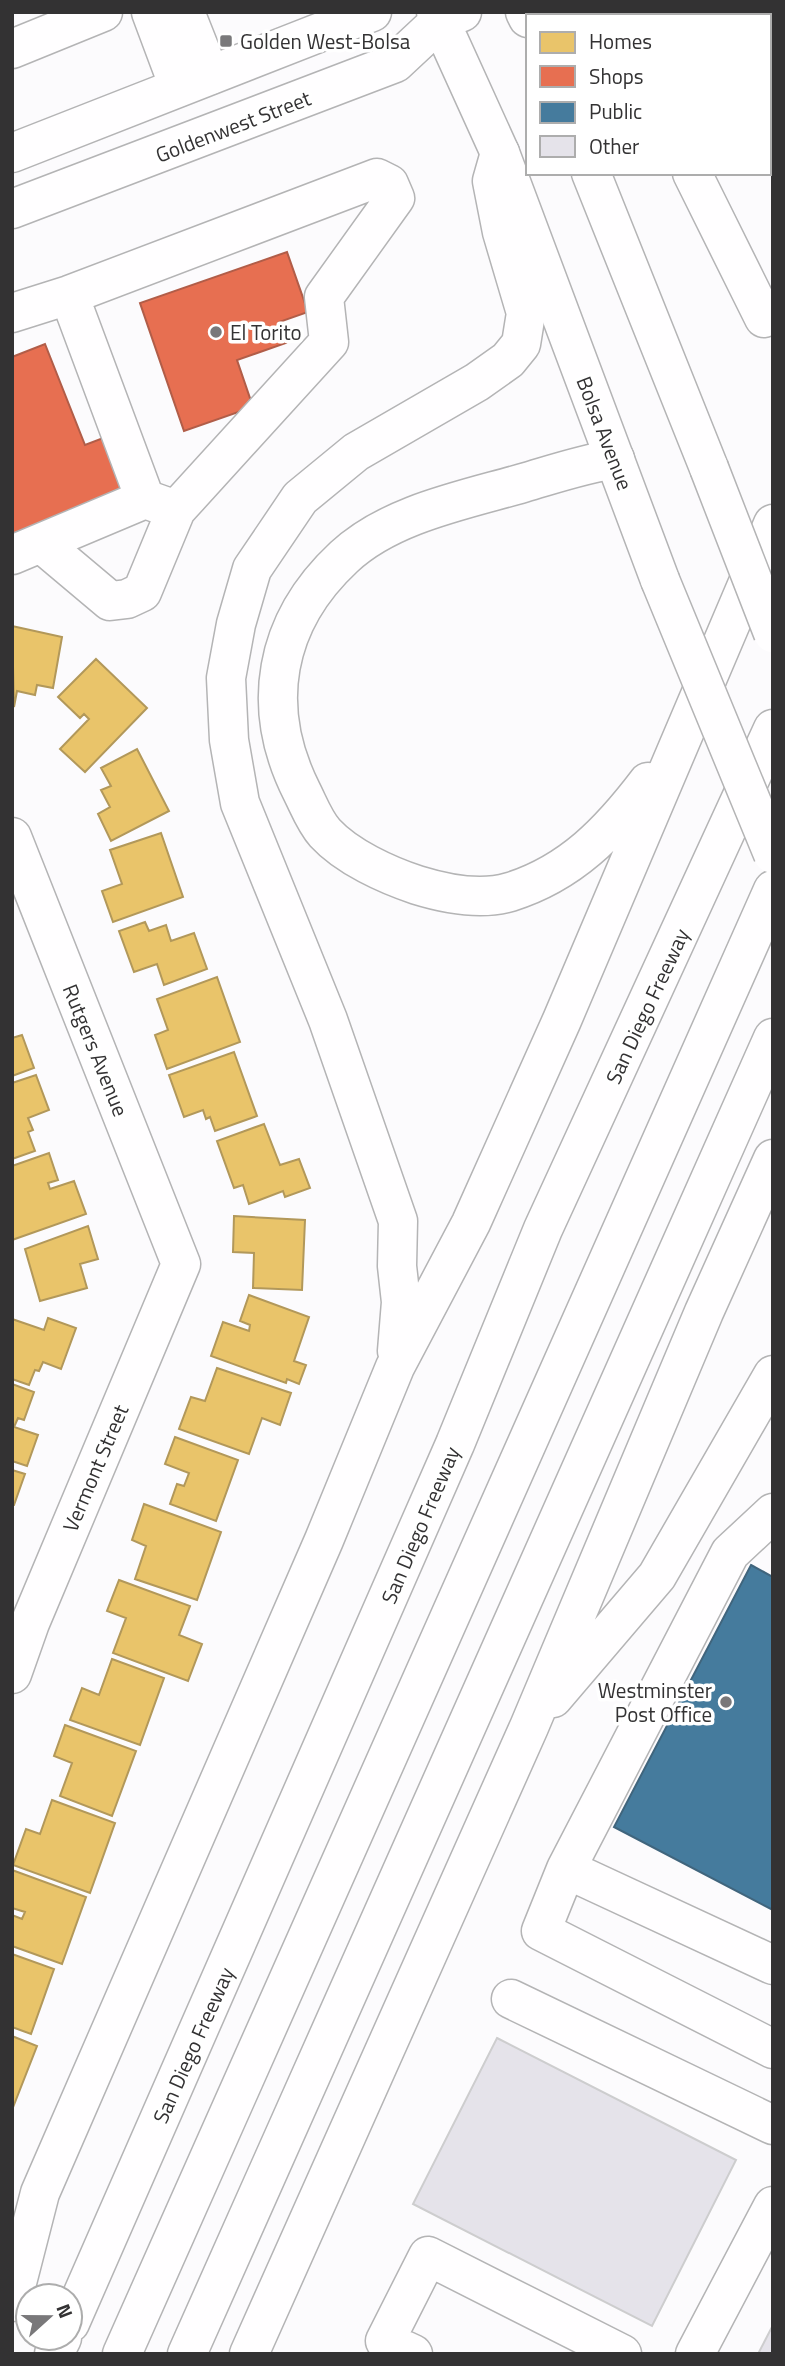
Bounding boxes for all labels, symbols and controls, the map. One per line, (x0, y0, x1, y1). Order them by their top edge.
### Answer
legend (526, 14, 771, 175)
place label: Golden West-Bolsa (240, 25, 411, 57)
text: Homes (589, 25, 652, 57)
marker: Golden West-Bolsa (218, 33, 234, 49)
text: Shops (589, 60, 644, 92)
street label: Goldenwest Street (151, 81, 316, 170)
text: Public (589, 95, 642, 127)
text: Other (589, 130, 639, 162)
place label: El Torito (230, 316, 302, 348)
marker: El Torito (208, 324, 224, 340)
street label: Bolsa Avenue (569, 371, 641, 495)
street label: San Diego Freeway (597, 923, 697, 1089)
street label: Rutgers Avenue (55, 979, 137, 1121)
street label: Vermont Street (54, 1399, 136, 1537)
street label: San Diego Freeway (372, 1441, 468, 1609)
place label: Westminster Post Office (598, 1674, 712, 1730)
marker: Westminster Post Office (718, 1694, 734, 1710)
street label: San Diego Freeway (144, 1962, 242, 2128)
north arrow (14, 2282, 84, 2352)
text: N (49, 2299, 81, 2322)

